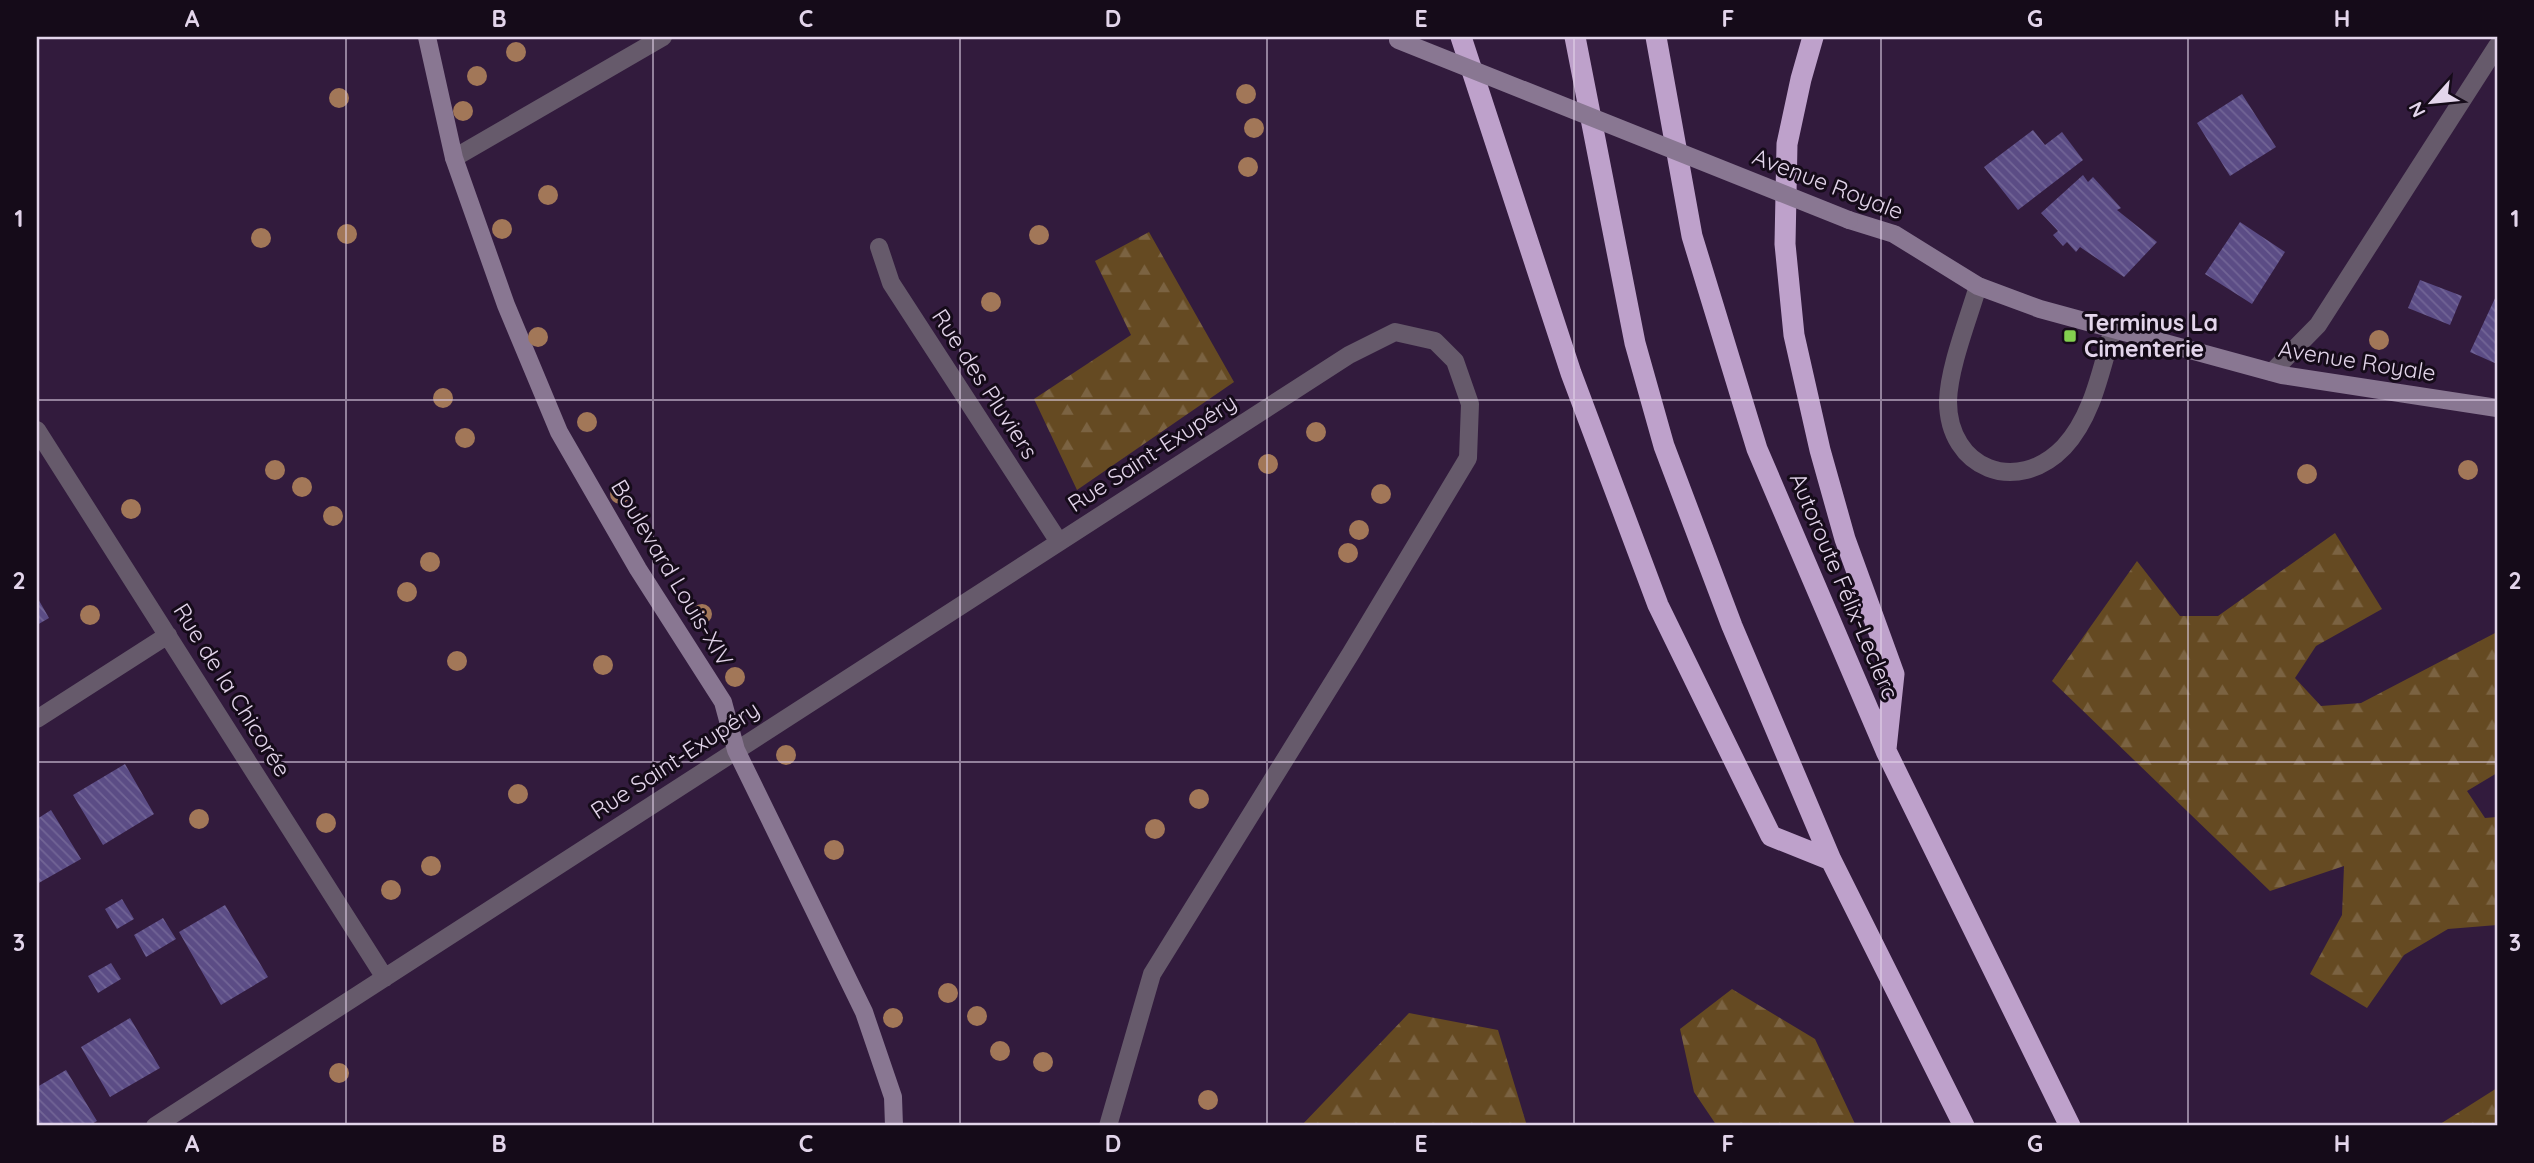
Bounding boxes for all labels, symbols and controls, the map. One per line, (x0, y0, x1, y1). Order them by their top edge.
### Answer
text: A (185, 4, 200, 33)
text: B (491, 4, 507, 33)
text: C (799, 4, 813, 33)
text: D (1105, 4, 1121, 33)
text: E (1414, 4, 1428, 33)
text: F (1722, 4, 1734, 33)
text: G (2027, 4, 2043, 33)
text: H (2334, 4, 2350, 33)
north arrow (2398, 66, 2468, 136)
text: N (2403, 98, 2431, 121)
street label: Avenue Royale (1749, 141, 1908, 226)
text: 1 (15, 204, 23, 233)
text: 1 (2511, 204, 2519, 233)
street label: Rue des Pluviers (926, 303, 1045, 464)
place label: Terminus La Cimenterie (2084, 308, 2218, 363)
marker: Terminus La Cimenterie (2062, 328, 2078, 344)
street label: Avenue Royale (2276, 334, 2438, 387)
street label: Rue Saint-Exupéry (1062, 387, 1242, 518)
street label: Autoroute Félix-Leclerc (1784, 468, 1905, 703)
street label: Boulevard Louis-XIV (605, 474, 740, 672)
text: 2 (12, 566, 26, 595)
text: 2 (2508, 566, 2522, 595)
street label: Rue de la Chicorée (167, 597, 298, 782)
street label: Rue Saint-Exupéry (585, 694, 765, 825)
text: 3 (13, 928, 25, 957)
text: 3 (2509, 928, 2521, 957)
text: A (185, 1129, 200, 1158)
text: B (491, 1129, 507, 1158)
text: C (799, 1129, 813, 1158)
text: D (1105, 1129, 1121, 1158)
text: E (1414, 1129, 1428, 1158)
text: F (1722, 1129, 1734, 1158)
text: G (2027, 1129, 2043, 1158)
text: H (2334, 1129, 2350, 1158)

